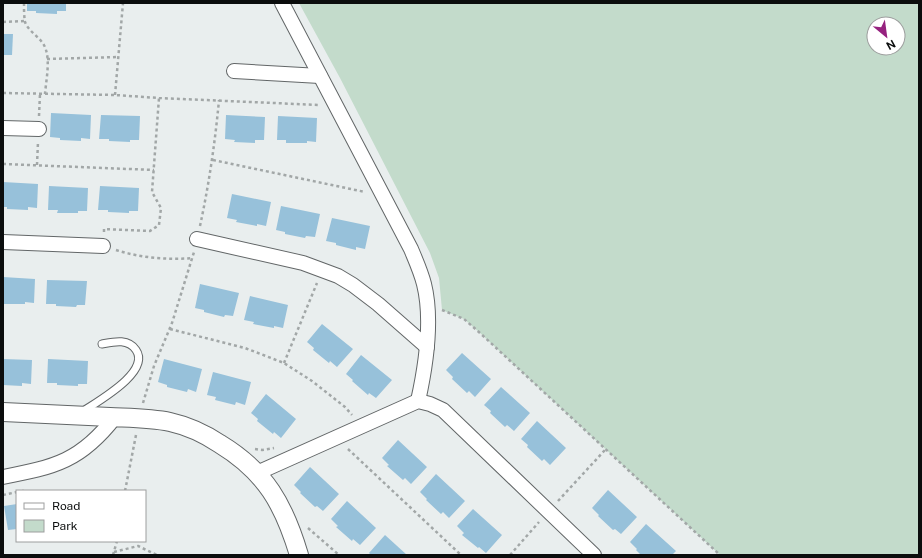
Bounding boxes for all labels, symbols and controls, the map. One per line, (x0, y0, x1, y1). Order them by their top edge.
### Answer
north arrow (866, 16, 906, 56)
text: N (884, 37, 898, 52)
legend (16, 490, 146, 542)
text: Road (52, 499, 80, 513)
text: Park (52, 519, 78, 533)

